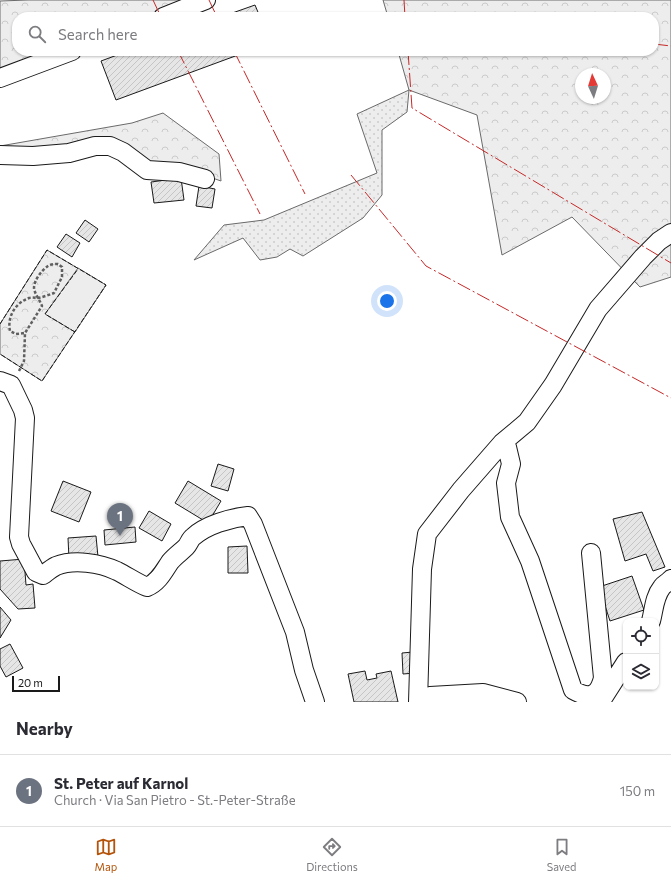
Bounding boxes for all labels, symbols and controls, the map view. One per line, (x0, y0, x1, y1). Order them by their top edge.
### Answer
search box (12, 12, 659, 56)
icon: search (26, 23, 48, 45)
text: Search here (58, 25, 137, 43)
north arrow (575, 68, 611, 104)
your location (377, 291, 397, 311)
pin: 1 (107, 503, 133, 536)
map controls (623, 618, 659, 690)
button: locate (623, 618, 659, 654)
button: layers (623, 654, 659, 690)
scale bar (12, 674, 60, 693)
text: 20 m (18, 676, 43, 689)
text: Nearby (16, 718, 73, 739)
text: St. Peter auf Karnol (54, 774, 188, 792)
text: 1 (26, 783, 32, 799)
text: 150 m (620, 783, 655, 799)
text: Church · Via San Pietro - St.-Peter-Straße (54, 792, 296, 808)
tab: Map (95, 836, 117, 873)
tab: Directions (306, 836, 358, 873)
tab: Saved (547, 836, 576, 873)

